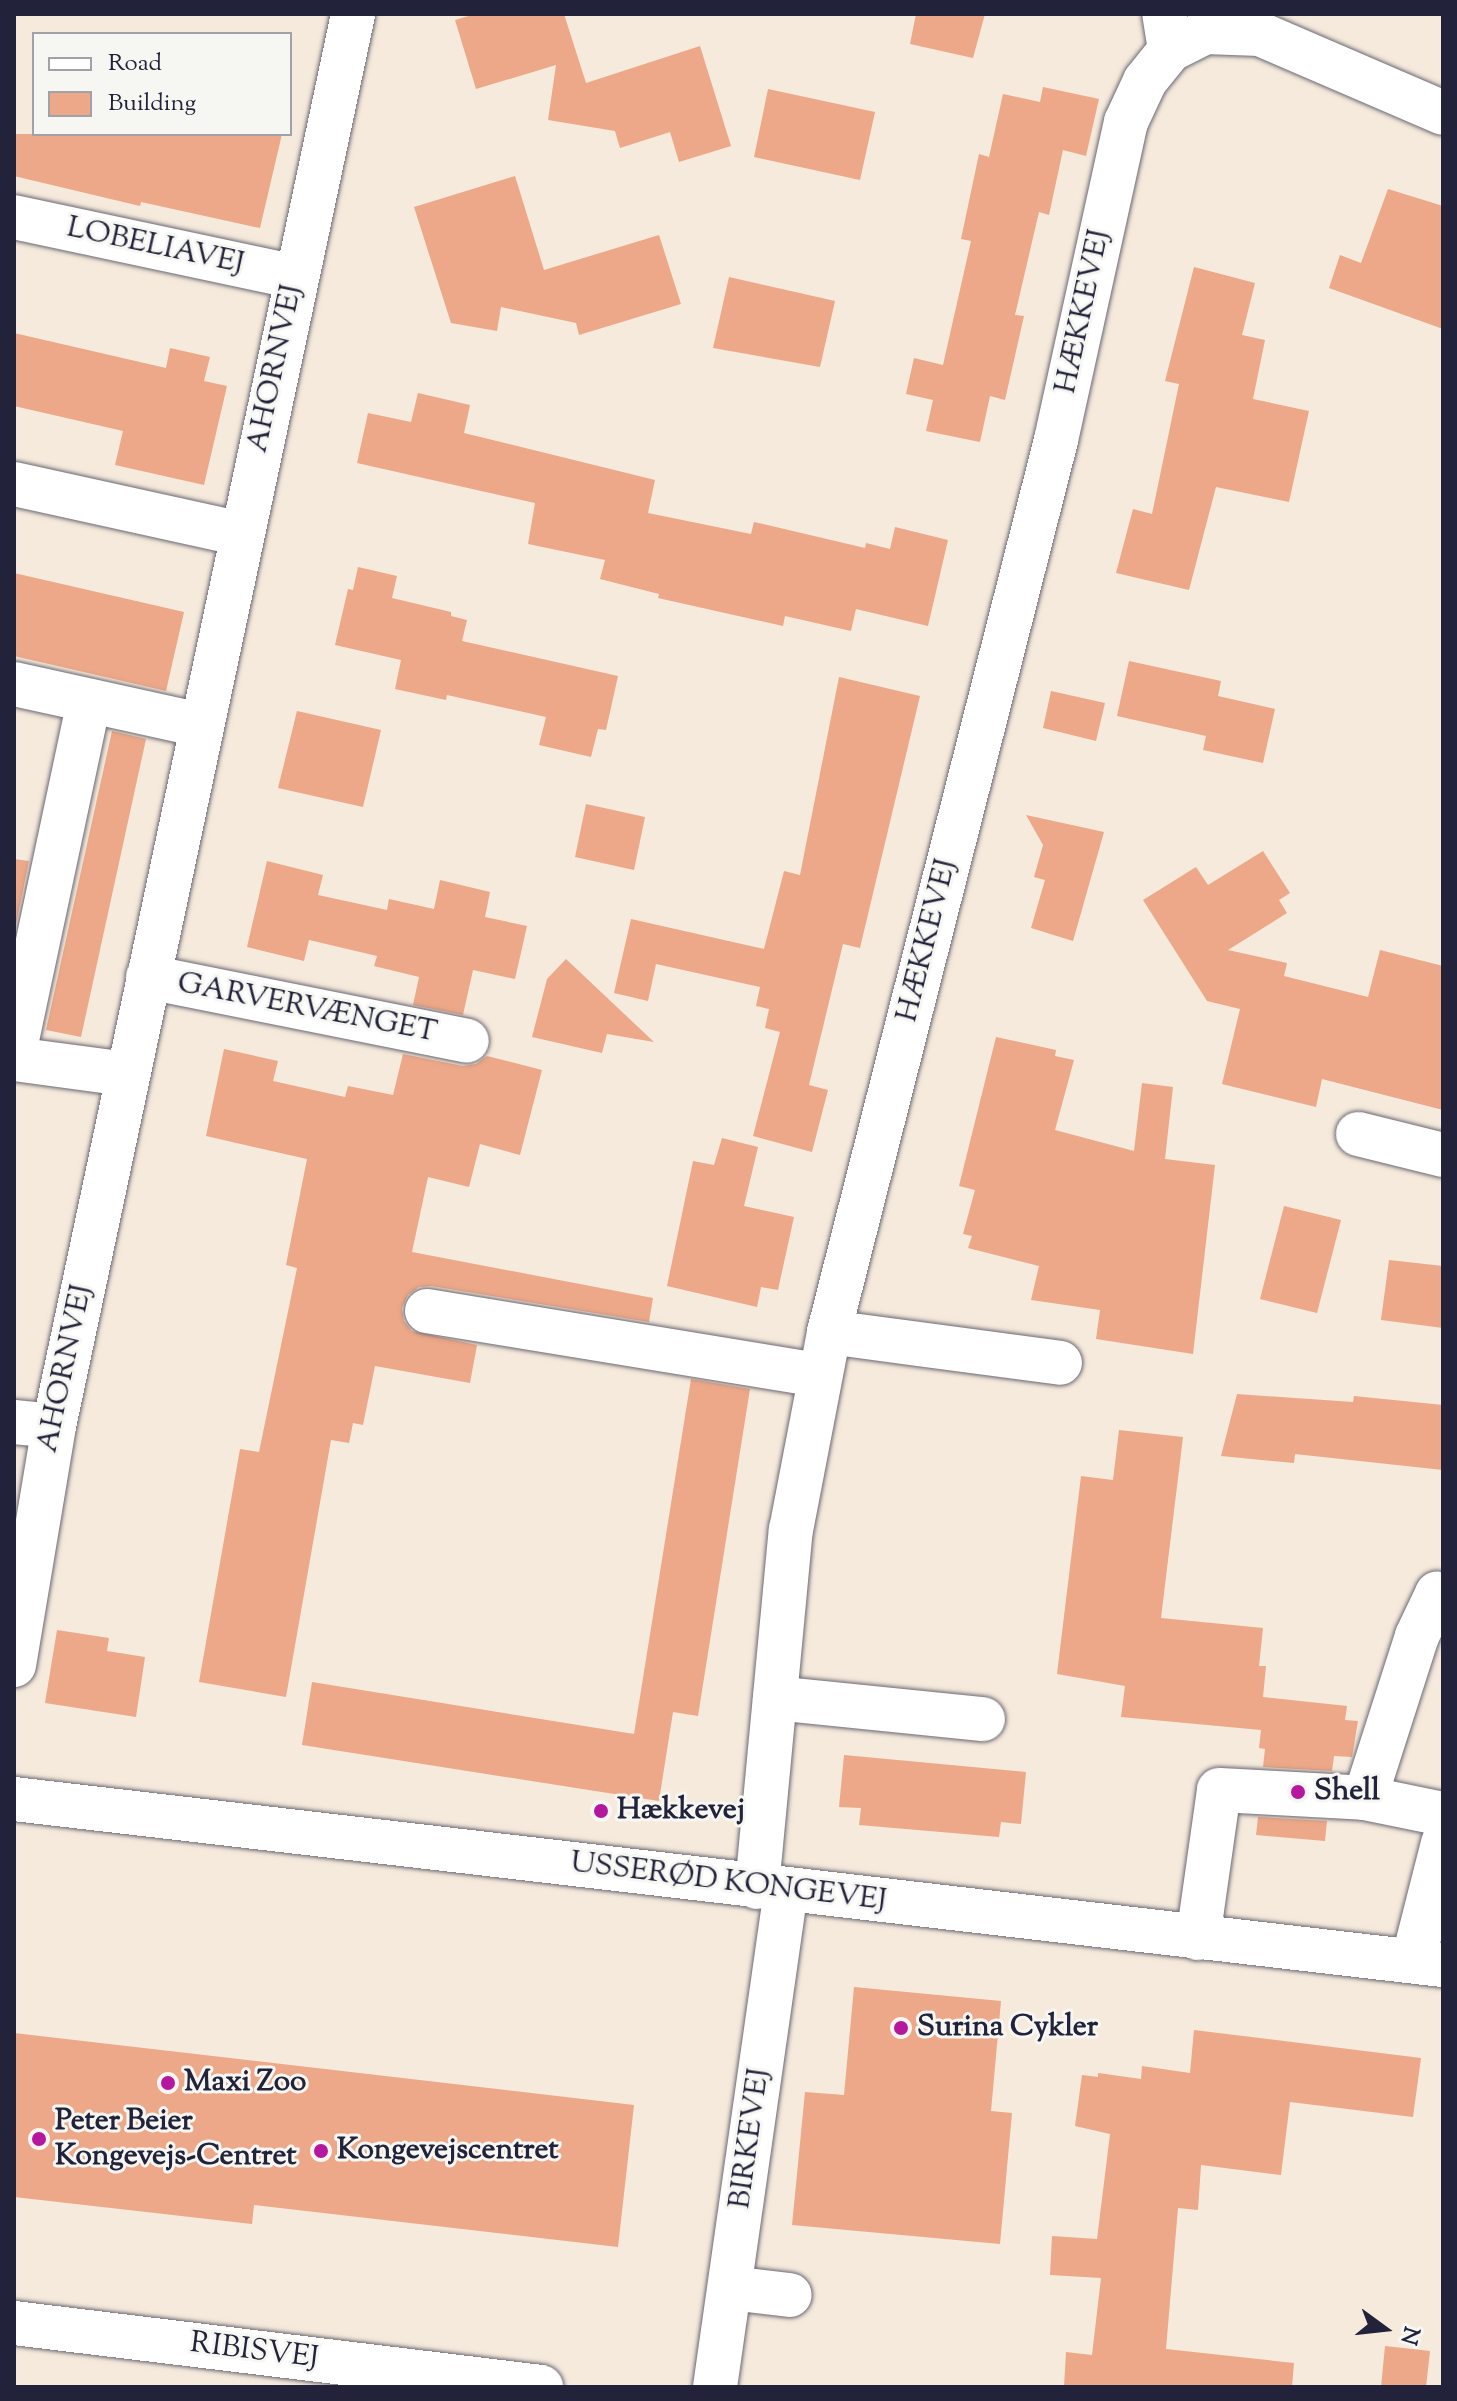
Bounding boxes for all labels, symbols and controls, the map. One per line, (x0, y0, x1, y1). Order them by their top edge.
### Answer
legend (32, 32, 292, 136)
text: Road (108, 47, 162, 81)
text: Building (108, 87, 196, 121)
street label: LOBELIAVEJ (63, 211, 247, 283)
street label: HÆKKEVEJ (1049, 227, 1119, 397)
street label: AHORNVEJ (241, 282, 311, 456)
street label: HÆKKEVEJ (890, 856, 966, 1026)
street label: GARVERVÆNGET (174, 966, 440, 1052)
street label: AHORNVEJ (31, 1282, 101, 1456)
place label: Shell (1314, 1774, 1380, 1810)
marker: Shell (1289, 1783, 1307, 1801)
place label: Hækkevej (617, 1793, 745, 1829)
marker: Hækkevej (592, 1802, 610, 1820)
street label: USSERØD KONGEVEJ (568, 1846, 888, 1920)
place label: Surina Cykler (917, 2010, 1098, 2046)
marker: Surina Cykler (892, 2019, 910, 2037)
place label: Maxi Zoo (184, 2065, 306, 2101)
street label: BIRKEVEJ (723, 2067, 779, 2211)
marker: Maxi Zoo (159, 2074, 177, 2092)
place label: Peter Beier Kongevejs-Centret (55, 2104, 297, 2174)
marker: Peter Beier Kongevejs-Centret (30, 2130, 48, 2148)
place label: Kongevejscentret (337, 2133, 559, 2169)
marker: Kongevejscentret (312, 2142, 330, 2160)
north arrow (1345, 2289, 1425, 2369)
text: N (1390, 2323, 1426, 2348)
street label: RIBISVEJ (188, 2326, 320, 2378)

